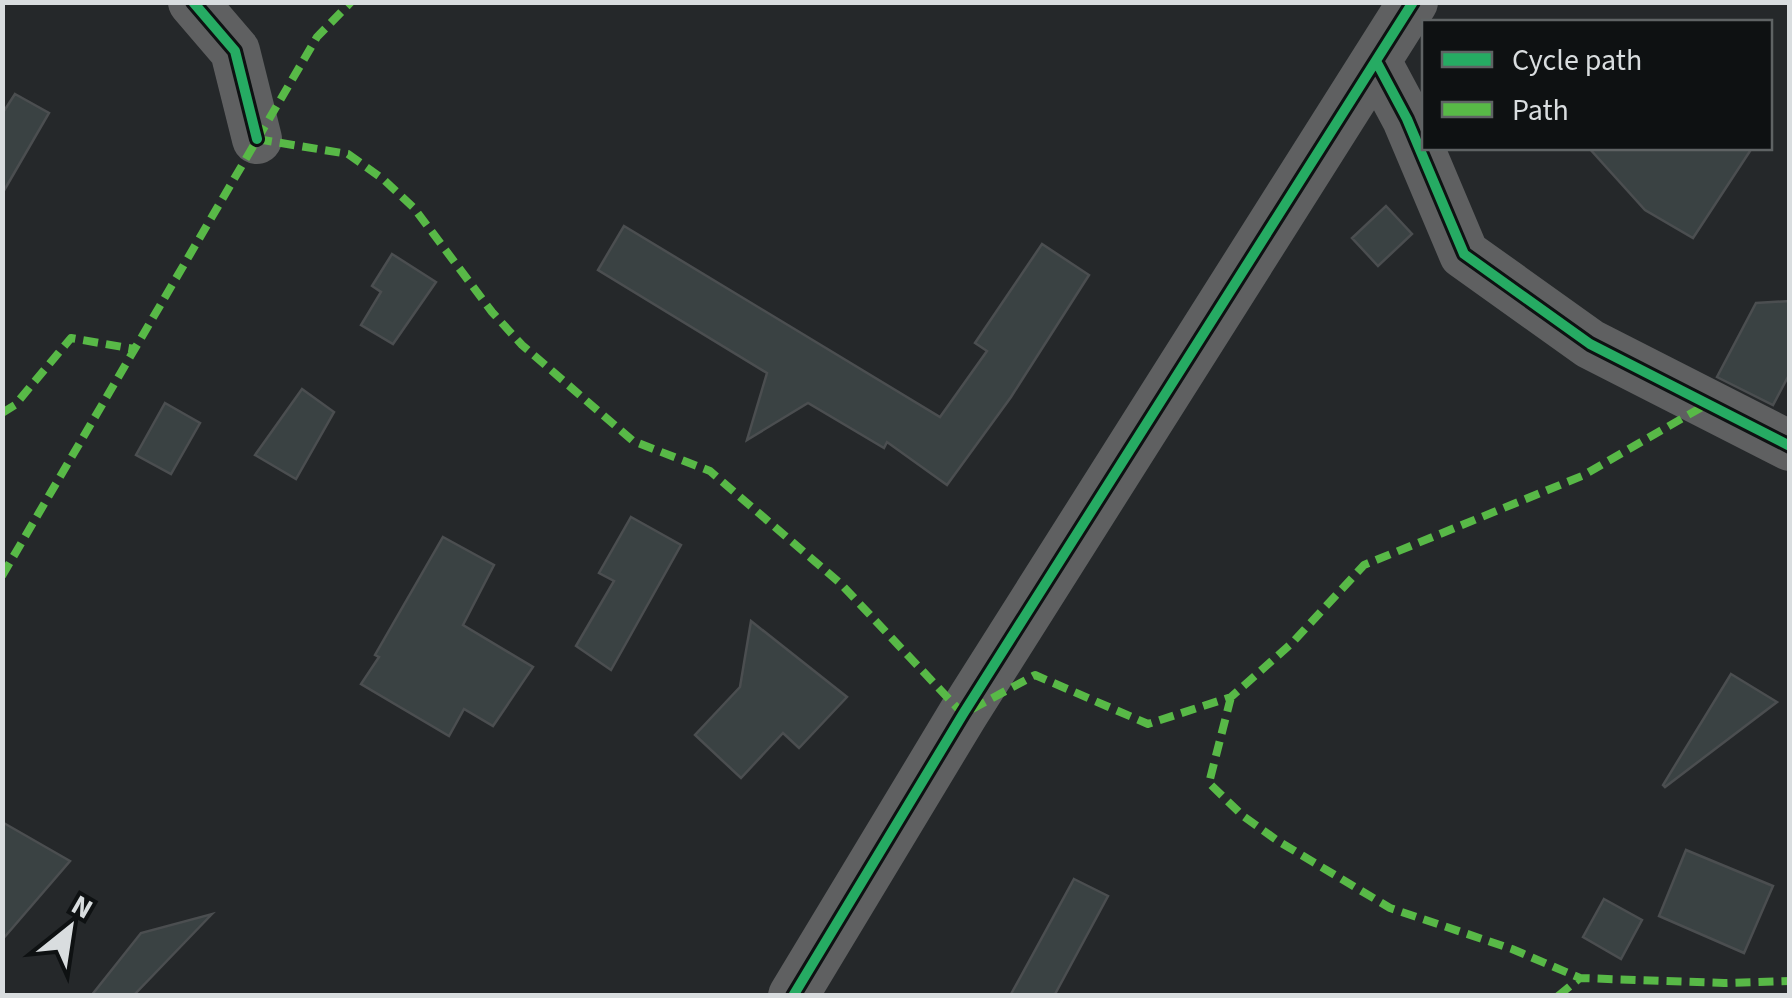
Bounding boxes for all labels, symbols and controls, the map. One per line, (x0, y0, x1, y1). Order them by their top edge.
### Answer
legend (1422, 20, 1772, 150)
text: Cycle path (1512, 39, 1642, 82)
text: Path (1512, 89, 1569, 132)
north arrow (20, 878, 120, 978)
text: N (64, 885, 100, 929)

